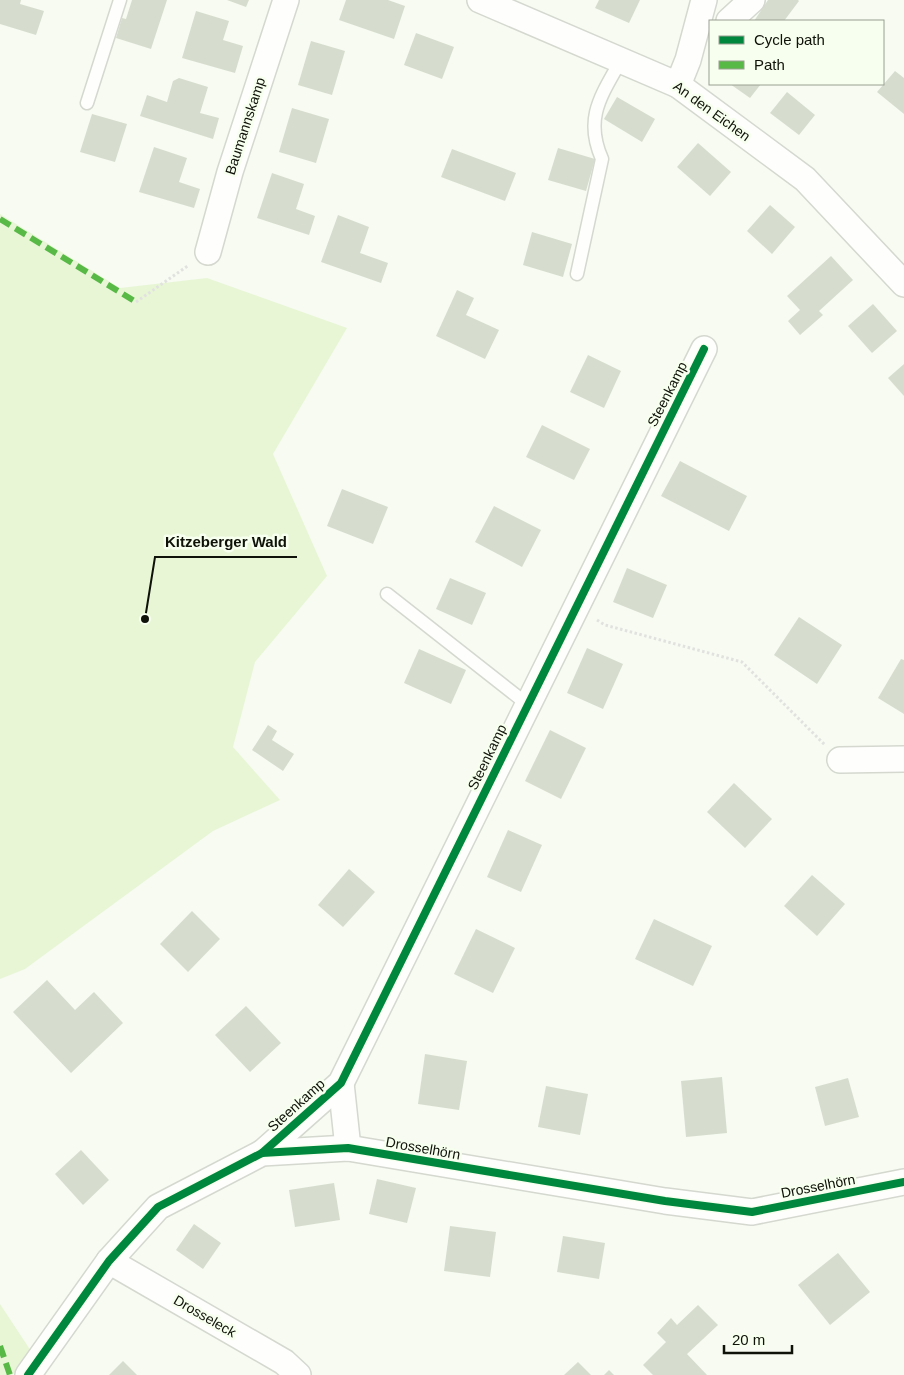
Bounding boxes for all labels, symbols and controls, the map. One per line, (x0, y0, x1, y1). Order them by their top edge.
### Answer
legend (709, 20, 884, 85)
text: Cycle path (754, 31, 825, 48)
text: Path (754, 56, 785, 73)
street label: Baumannskamp (222, 75, 268, 177)
street label: An den Eichen (670, 78, 754, 144)
street label: Steenkamp (644, 359, 690, 429)
callout: Kitzeberger Wald (155, 527, 297, 557)
text: Kitzeberger Wald (165, 533, 287, 550)
street label: Steenkamp (464, 721, 510, 792)
street label: Steenkamp (264, 1075, 328, 1135)
street label: Drosselhörn (384, 1134, 462, 1162)
street label: Drosselhörn (779, 1171, 857, 1201)
street label: Drosseleck (171, 1292, 240, 1341)
scale bar (724, 1322, 792, 1354)
text: 20 m (732, 1331, 765, 1348)

